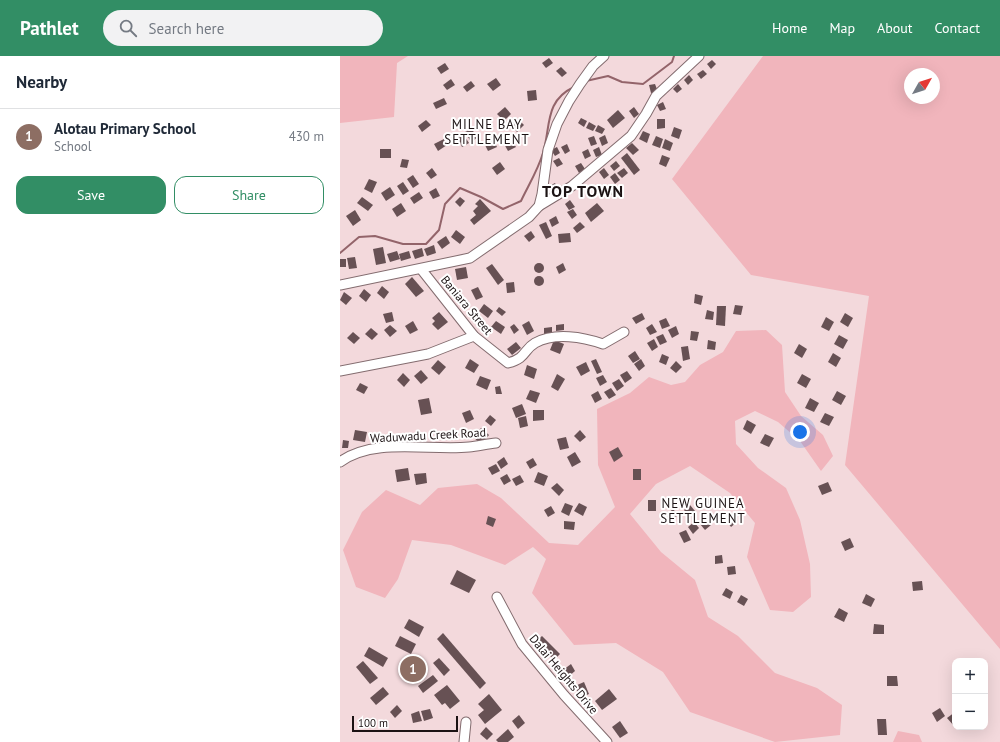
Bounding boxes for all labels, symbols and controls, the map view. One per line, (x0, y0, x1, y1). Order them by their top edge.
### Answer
search box (103, 10, 383, 46)
text: Pathlet (20, 16, 79, 40)
icon: search (117, 17, 139, 39)
text: Search here (149, 19, 224, 38)
text: Home (772, 19, 807, 37)
text: Map (829, 19, 855, 37)
text: About (877, 19, 913, 37)
text: Contact (935, 19, 980, 37)
north arrow (904, 68, 940, 104)
text: Nearby (16, 71, 67, 93)
district label: MILNE BAY SETTLEMENT (444, 116, 530, 148)
text: Alotau Primary School (54, 119, 196, 138)
text: 1 (25, 128, 33, 145)
text: 430 m (289, 128, 324, 145)
text: School (54, 138, 92, 155)
button: Save (16, 176, 166, 214)
button: Share (174, 176, 324, 214)
district label: TOP TOWN (542, 181, 624, 201)
street label: Baniara Street (438, 272, 496, 338)
your location (790, 422, 810, 442)
street label: Waduwadu Creek Road (370, 424, 486, 446)
district label: NEW GUINEA SETTLEMENT (660, 495, 746, 527)
street label: Dalai Heights Drive (526, 631, 602, 717)
pin: 1 (400, 654, 426, 684)
map controls (952, 658, 988, 730)
button: + (952, 658, 988, 694)
button: − (952, 694, 988, 730)
scale bar (352, 714, 458, 733)
text: 100 m (358, 716, 388, 730)

